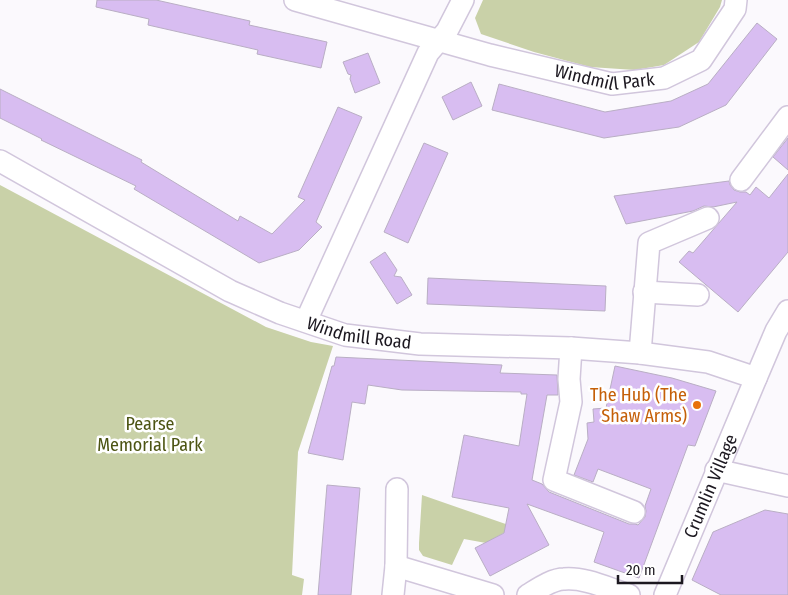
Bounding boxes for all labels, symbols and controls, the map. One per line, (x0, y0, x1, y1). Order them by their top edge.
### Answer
street label: Windmill Park (552, 60, 656, 95)
street label: Windmill Road (304, 312, 413, 354)
place label: The Hub (The Shaw Arms) (590, 384, 687, 427)
marker: The Hub (The Shaw Arms) (691, 399, 703, 411)
park label: Pearse Memorial Park (97, 413, 203, 456)
street label: Crumlin Village (679, 431, 742, 541)
scale bar (618, 552, 682, 584)
text: 20 m (626, 561, 656, 579)

